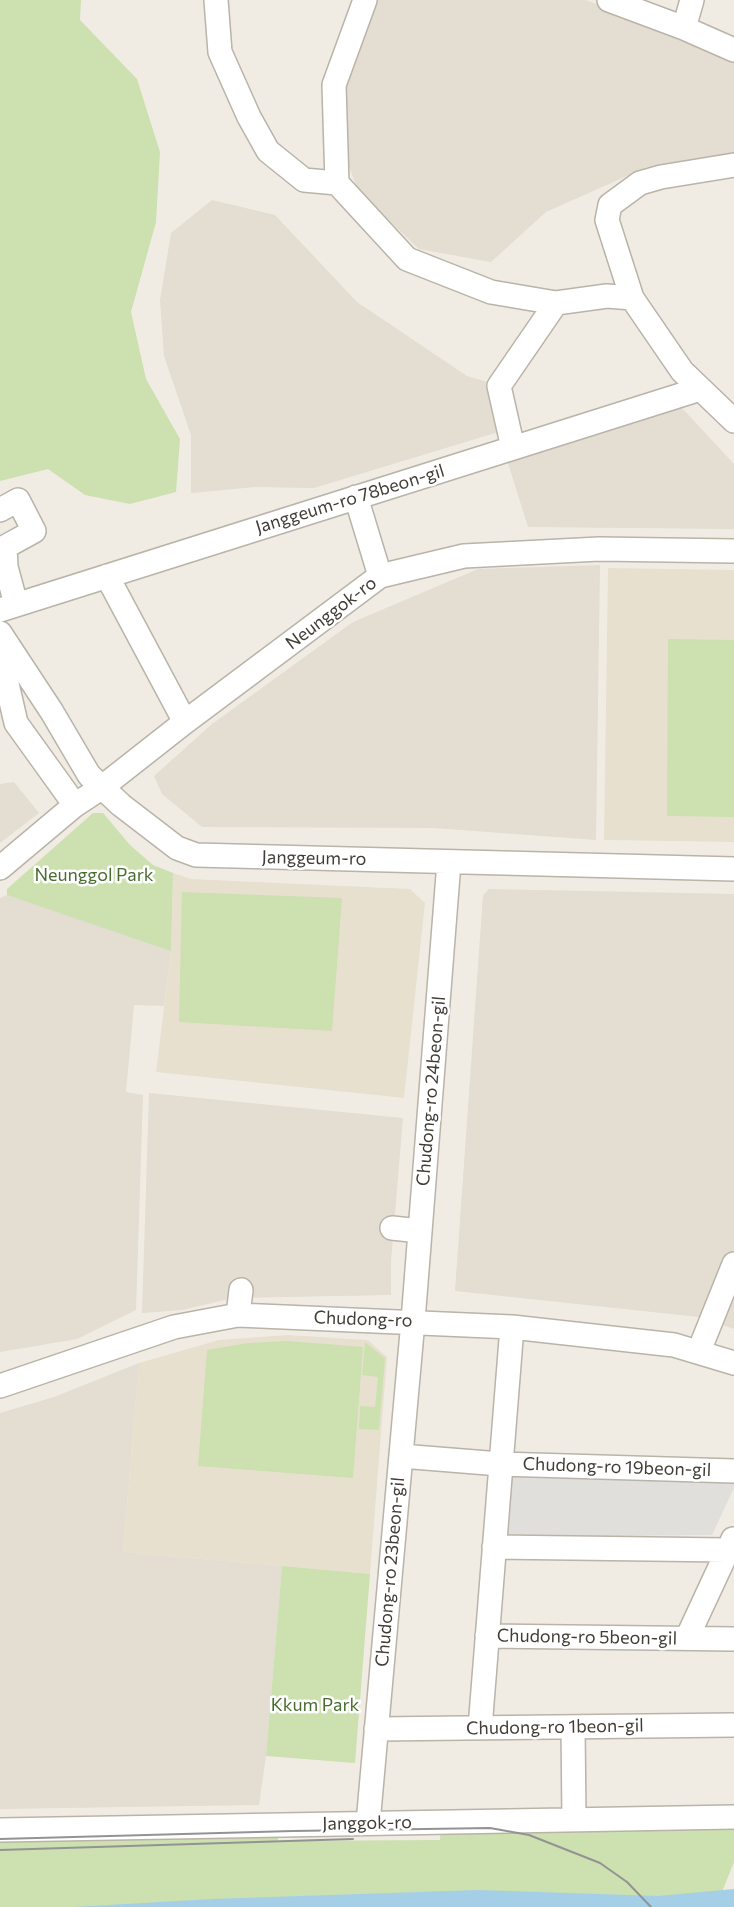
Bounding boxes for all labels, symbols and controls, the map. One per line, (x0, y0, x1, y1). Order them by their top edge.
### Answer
street label: Janggeum-ro 78beon-gil (253, 460, 447, 538)
street label: Neunggok-ro (281, 572, 381, 654)
street label: Janggeum-ro (261, 846, 367, 870)
park label: Neunggol Park (34, 864, 154, 886)
street label: Chudong-ro 24beon-gil (412, 995, 450, 1187)
street label: Chudong-ro (313, 1306, 413, 1332)
street label: Chudong-ro 19beon-gil (522, 1453, 712, 1481)
street label: Chudong-ro 23beon-gil (371, 1476, 409, 1668)
street label: Chudong-ro 5beon-gil (497, 1625, 677, 1649)
park label: Kkum Park (271, 1694, 359, 1716)
street label: Chudong-ro 1beon-gil (466, 1715, 644, 1739)
street label: Janggok-ro (322, 1811, 412, 1835)

